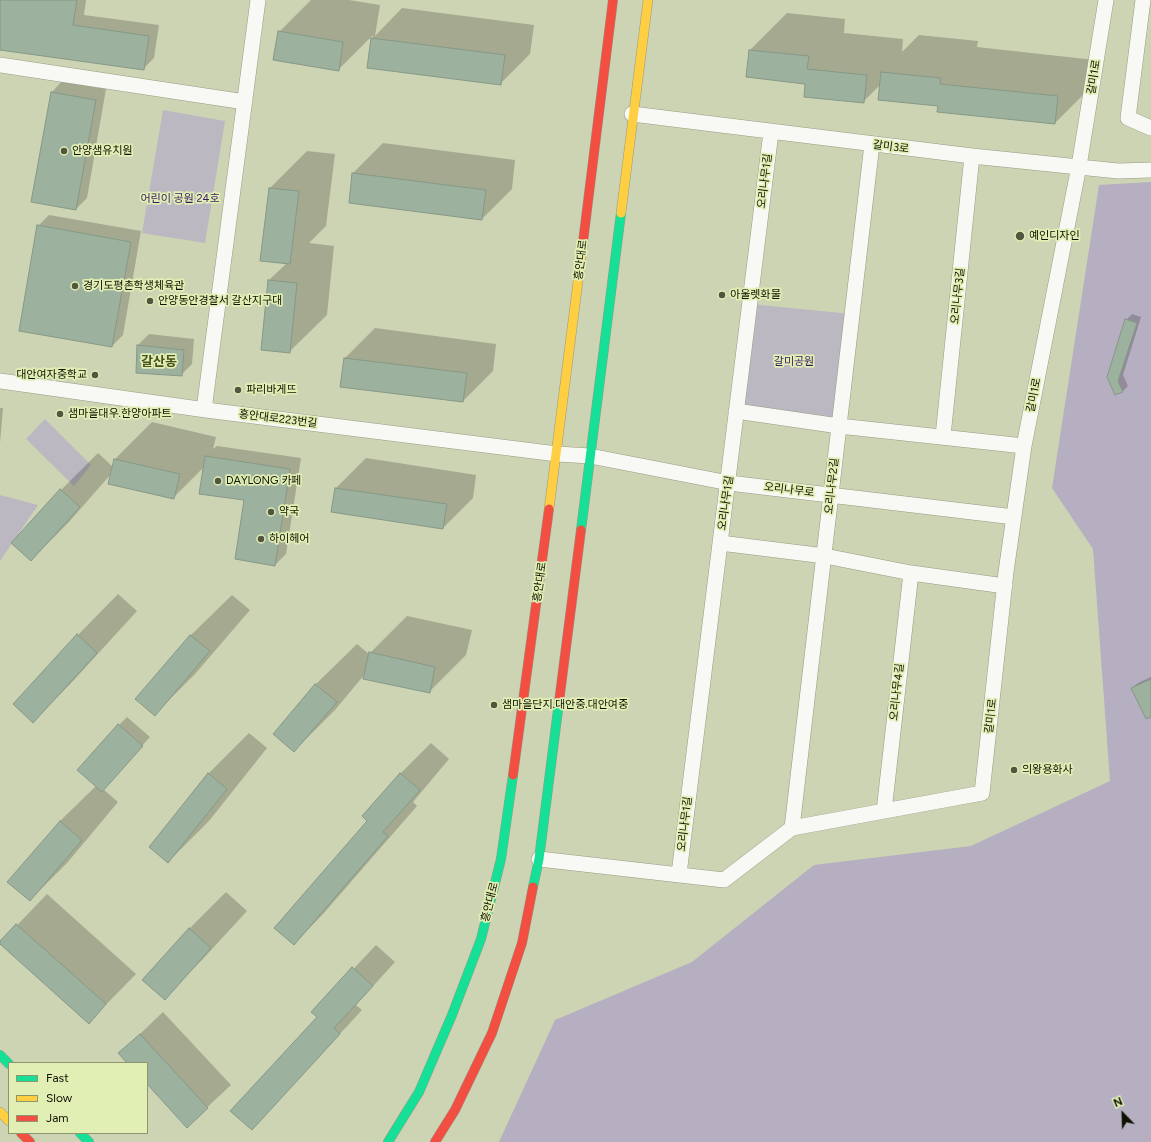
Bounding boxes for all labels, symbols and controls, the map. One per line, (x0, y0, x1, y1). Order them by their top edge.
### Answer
street label: 갈미1로 (1085, 59, 1103, 95)
street label: 갈미3로 (872, 138, 910, 156)
place label: 안양샘유치원 (72, 144, 133, 158)
marker: 안양샘유치원 (59, 146, 69, 156)
street label: 오리나무1길 (755, 153, 775, 209)
park label: 어린이 공원 24호 (140, 192, 220, 206)
place label: 예인디자인 (1029, 229, 1080, 243)
marker: 예인디자인 (1014, 230, 1026, 242)
street label: 흥안대로 (572, 239, 590, 281)
street label: 오리나무3길 (948, 267, 968, 325)
place label: 경기도평촌학생체육관 (83, 279, 184, 293)
marker: 경기도평촌학생체육관 (70, 281, 80, 291)
place label: 아울렛화물 (730, 288, 781, 302)
marker: 아울렛화물 (717, 290, 727, 300)
place label: 안양동안경찰서 갈산지구대 (158, 294, 282, 308)
marker: 안양동안경찰서 갈산지구대 (145, 296, 155, 306)
district label: 갈산동 (141, 354, 177, 370)
park label: 갈미공원 (774, 355, 814, 369)
place label: 대안여자중학교 (16, 368, 87, 382)
marker: 대안여자중학교 (90, 370, 100, 380)
street label: 갈미1로 (1024, 377, 1044, 413)
place label: 파리바게뜨 (246, 383, 297, 397)
marker: 파리바게뜨 (233, 385, 243, 395)
place label: 샘마을대우.한양아파트 (68, 407, 171, 421)
street label: 흥안대로223번길 (238, 408, 318, 430)
marker: 샘마을대우.한양아파트 (55, 409, 65, 419)
street label: 오리나무2길 (822, 457, 842, 515)
place label: DAYLONG 카페 (226, 474, 301, 488)
street label: 오리나무1길 (716, 475, 736, 531)
marker: DAYLONG 카페 (213, 476, 223, 486)
street label: 오리나무로 (763, 480, 815, 500)
place label: 약국 (279, 505, 299, 519)
marker: 약국 (266, 507, 276, 517)
place label: 하이헤어 (269, 532, 309, 546)
marker: 하이헤어 (256, 534, 266, 544)
street label: 흥안대로 (531, 561, 549, 603)
street label: 오리나무4길 (887, 663, 907, 721)
place label: 샘마을단지.대안중.대안여중 (502, 698, 628, 712)
street label: 갈미1로 (983, 698, 999, 734)
marker: 샘마을단지.대안중.대안여중 (489, 700, 499, 710)
place label: 의왕용화사 (1022, 763, 1073, 777)
marker: 의왕용화사 (1009, 765, 1019, 775)
street label: 오리나무1길 (675, 796, 695, 852)
street label: 흥안대로 (479, 881, 501, 923)
legend (8, 1062, 148, 1134)
text: Fast (46, 1071, 69, 1085)
text: Slow (46, 1091, 72, 1105)
north arrow (1103, 1094, 1143, 1134)
text: N (1112, 1095, 1125, 1110)
text: Jam (46, 1111, 69, 1125)

